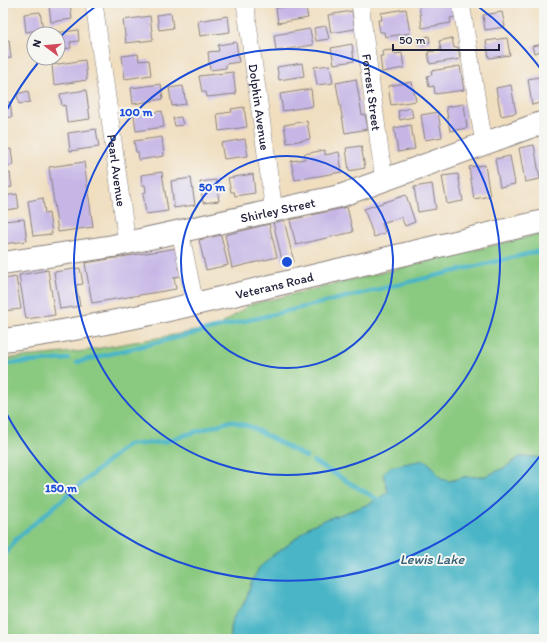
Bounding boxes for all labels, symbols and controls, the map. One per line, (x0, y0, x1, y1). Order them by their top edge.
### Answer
north arrow (26, 26, 66, 66)
scale bar (393, 26, 499, 52)
text: 50 m (399, 33, 425, 47)
text: N (30, 38, 44, 49)
street label: Forrest Street (359, 53, 385, 132)
street label: Dolphin Avenue (246, 63, 273, 151)
text: 100 m (119, 105, 153, 119)
street label: Pearl Avenue (105, 133, 129, 208)
text: 50 m (199, 180, 226, 194)
street label: Shirley Street (239, 194, 317, 225)
centre of rings (280, 255, 294, 269)
street label: Veterans Road (234, 269, 315, 302)
text: 150 m (45, 481, 78, 495)
water label: Lewis Lake (400, 551, 466, 568)

